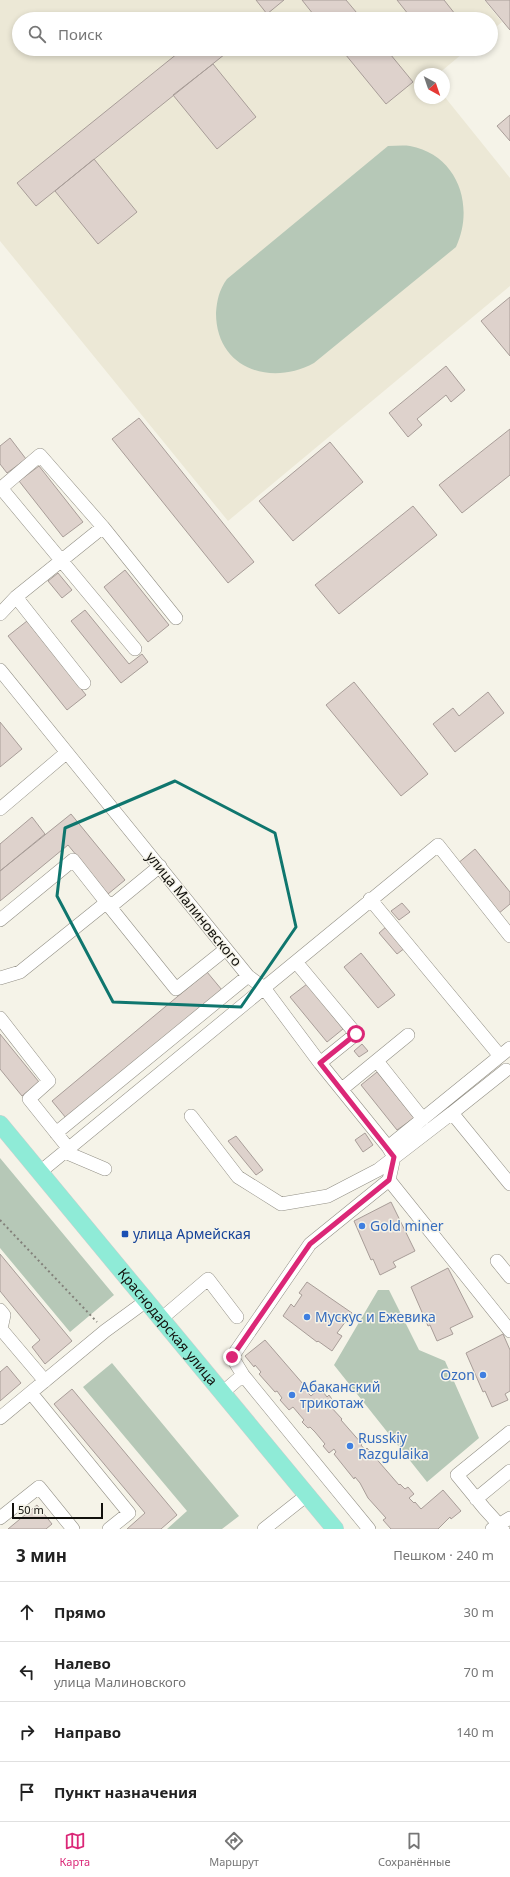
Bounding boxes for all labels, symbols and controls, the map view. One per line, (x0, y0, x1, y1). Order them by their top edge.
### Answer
search box (12, 12, 498, 56)
icon: search (26, 23, 48, 45)
text: Поиск (58, 24, 103, 44)
north arrow (414, 68, 450, 104)
street label: улица Малиновского (142, 847, 247, 970)
route start (347, 1025, 365, 1043)
place label: Gold miner (370, 1216, 444, 1235)
marker: Gold miner (357, 1221, 367, 1231)
place label: улица Армейская (133, 1224, 251, 1243)
marker: улица Армейская (120, 1229, 130, 1239)
street label: Краснодарская улица (114, 1264, 222, 1389)
place label: Мускус и Ежевика (315, 1307, 436, 1326)
marker: Мускус и Ежевика (302, 1312, 312, 1322)
route end (223, 1348, 241, 1366)
place label: Ozon (440, 1365, 475, 1384)
marker: Ozon (478, 1370, 488, 1380)
place label: Абаканский трикотаж (300, 1377, 380, 1412)
marker: Абаканский трикотаж (287, 1390, 297, 1400)
place label: Russkiy Razgulaika (358, 1428, 429, 1463)
marker: Russkiy Razgulaika (345, 1441, 355, 1451)
scale bar (12, 1501, 103, 1520)
text: 50 m (18, 1502, 44, 1517)
text: 3 мин (16, 1544, 67, 1567)
text: Пешком · 240 m (393, 1546, 494, 1564)
icon: ahead (16, 1601, 38, 1623)
text: Прямо (54, 1602, 106, 1622)
text: 30 m (464, 1603, 494, 1621)
text: Налево (54, 1653, 111, 1673)
icon: left (16, 1661, 38, 1683)
text: 70 m (464, 1663, 494, 1681)
text: улица Малиновского (54, 1673, 186, 1691)
icon: right (16, 1721, 38, 1743)
text: Направо (54, 1722, 121, 1742)
text: 140 m (456, 1723, 494, 1741)
icon: arrive (16, 1781, 38, 1803)
text: Пункт назначения (54, 1782, 197, 1802)
tab: Карта (60, 1830, 90, 1869)
tab: Маршрут (209, 1830, 259, 1869)
tab: Сохранённые (378, 1830, 450, 1869)

